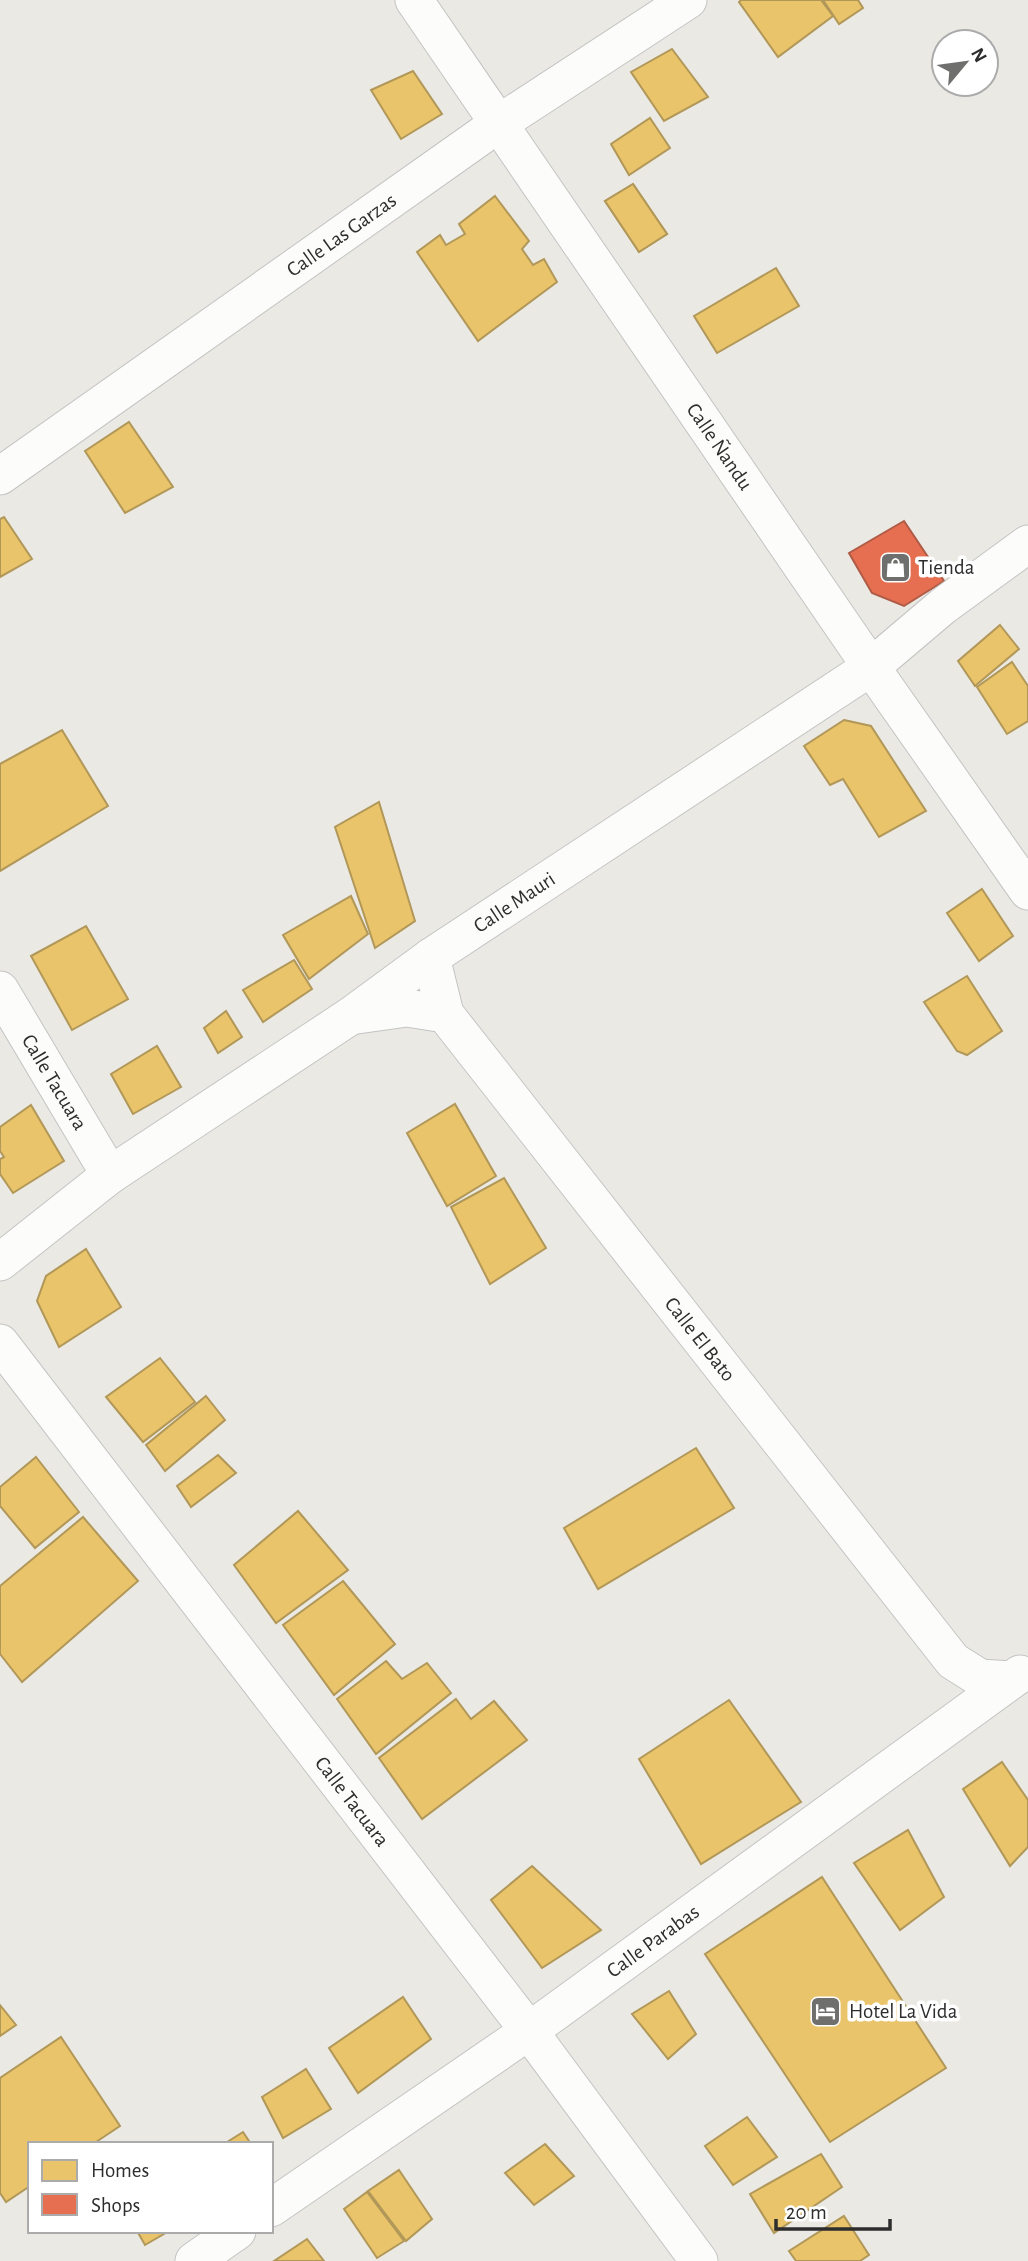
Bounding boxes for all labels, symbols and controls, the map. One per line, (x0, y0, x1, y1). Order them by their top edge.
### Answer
north arrow (930, 28, 1000, 98)
text: N (967, 45, 990, 66)
street label: Calle Las Garzas (283, 189, 400, 280)
street label: Calle Ñandu (683, 399, 757, 494)
shop icon: Tienda (878, 550, 912, 584)
place label: Tienda (918, 557, 975, 578)
street label: Calle Mauri (470, 868, 559, 936)
street label: Calle Tacuara (18, 1030, 91, 1134)
street label: Calle El Bato (661, 1293, 740, 1385)
street label: Calle Tacuara (311, 1752, 394, 1850)
street label: Calle Parabas (603, 1901, 703, 1981)
hotel icon: Hotel La Vida (809, 1994, 843, 2028)
place label: Hotel La Vida (849, 2001, 958, 2022)
legend (28, 2142, 273, 2233)
text: Homes (91, 2160, 149, 2181)
scale bar (776, 2188, 890, 2232)
text: Shops (91, 2195, 140, 2216)
text: 20 m (786, 2202, 827, 2223)

